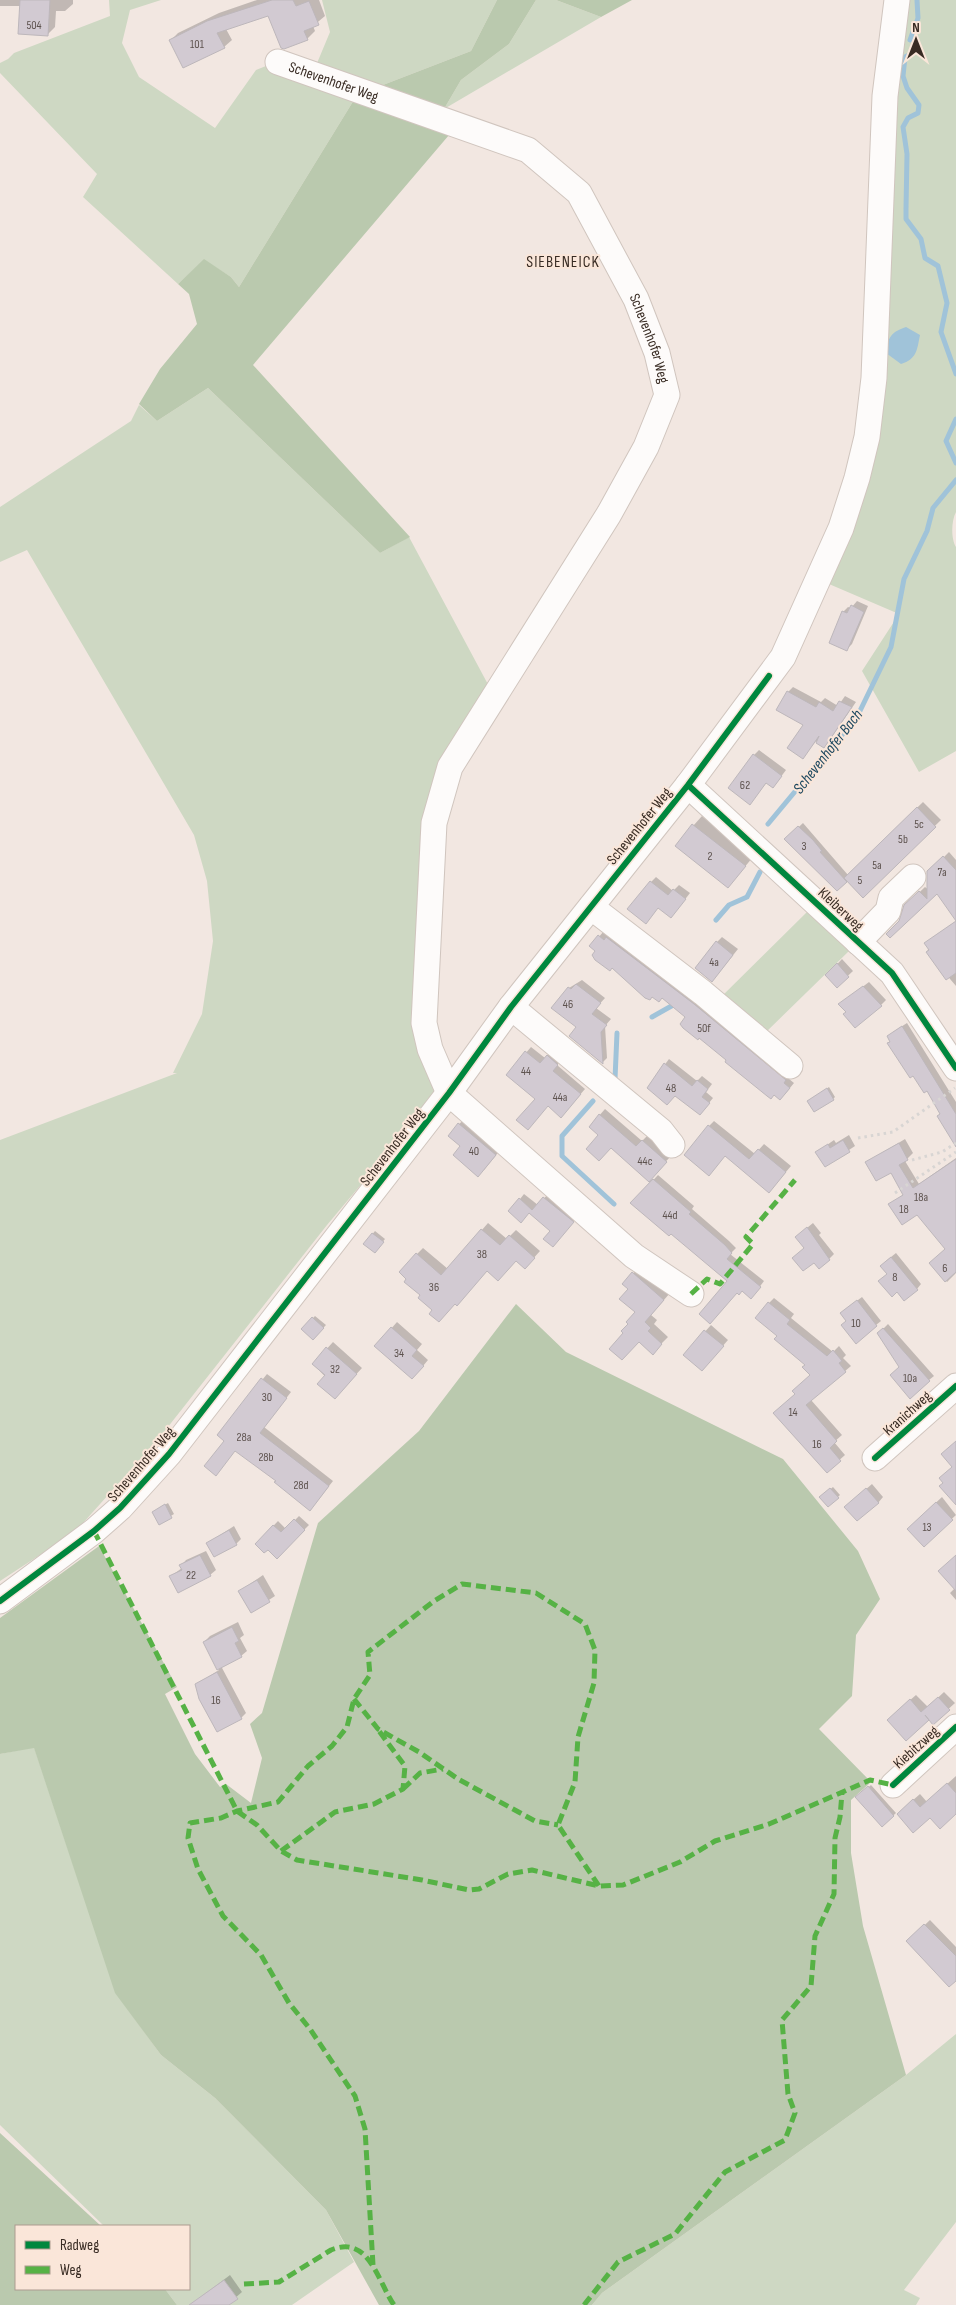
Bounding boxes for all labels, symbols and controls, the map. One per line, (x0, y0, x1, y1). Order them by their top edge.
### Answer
north arrow (891, 15, 941, 65)
house number: 504 (26, 18, 42, 33)
text: N (912, 19, 920, 36)
house number: 101 (190, 37, 205, 52)
street label: Schevenhofer Weg (286, 58, 381, 107)
district label: SIEBENEICK (526, 253, 600, 272)
street label: Schevenhofer Weg (625, 290, 673, 385)
water label: Schevenhofer Bach (789, 706, 867, 798)
house number: 62 (740, 778, 750, 793)
street label: Schevenhofer Weg (603, 784, 676, 869)
house number: 5c (914, 817, 924, 832)
house number: 5b (898, 832, 908, 847)
house number: 3 (801, 839, 807, 854)
house number: 2 (708, 849, 713, 864)
house number: 5a (872, 858, 882, 873)
house number: 7a (937, 865, 947, 880)
house number: 5 (858, 873, 863, 888)
street label: Kleiberweg (814, 883, 867, 935)
house number: 4a (709, 955, 719, 970)
house number: 46 (563, 997, 573, 1012)
house number: 50f (697, 1021, 711, 1036)
house number: 44 (521, 1064, 531, 1079)
house number: 48 (666, 1081, 676, 1096)
house number: 44a (553, 1090, 568, 1105)
street label: Schevenhofer Weg (356, 1105, 429, 1190)
house number: 40 (469, 1144, 479, 1159)
house number: 44c (638, 1154, 653, 1169)
house number: 18a (914, 1190, 928, 1205)
house number: 18 (899, 1202, 909, 1217)
house number: 44d (662, 1208, 678, 1223)
house number: 38 (477, 1247, 487, 1262)
house number: 6 (942, 1261, 948, 1276)
house number: 8 (892, 1270, 898, 1285)
house number: 36 (429, 1280, 439, 1295)
house number: 10 (851, 1316, 861, 1331)
house number: 34 (394, 1346, 404, 1361)
house number: 32 (330, 1362, 340, 1377)
house number: 10a (903, 1371, 917, 1386)
street label: Kranichweg (879, 1387, 935, 1440)
house number: 30 (262, 1390, 272, 1405)
house number: 14 (788, 1405, 798, 1420)
street label: Schevenhofer Weg (103, 1423, 179, 1506)
house number: 28a (237, 1430, 252, 1445)
house number: 16 (812, 1437, 822, 1452)
house number: 28b (258, 1450, 274, 1465)
house number: 28d (293, 1478, 309, 1493)
house number: 13 (922, 1520, 932, 1535)
house number: 22 (186, 1568, 196, 1583)
house number: 16 (211, 1693, 221, 1708)
street label: Kiebitzweg (890, 1722, 943, 1773)
legend (15, 2225, 190, 2290)
text: Radweg (60, 2236, 99, 2255)
text: Weg (60, 2261, 82, 2280)

